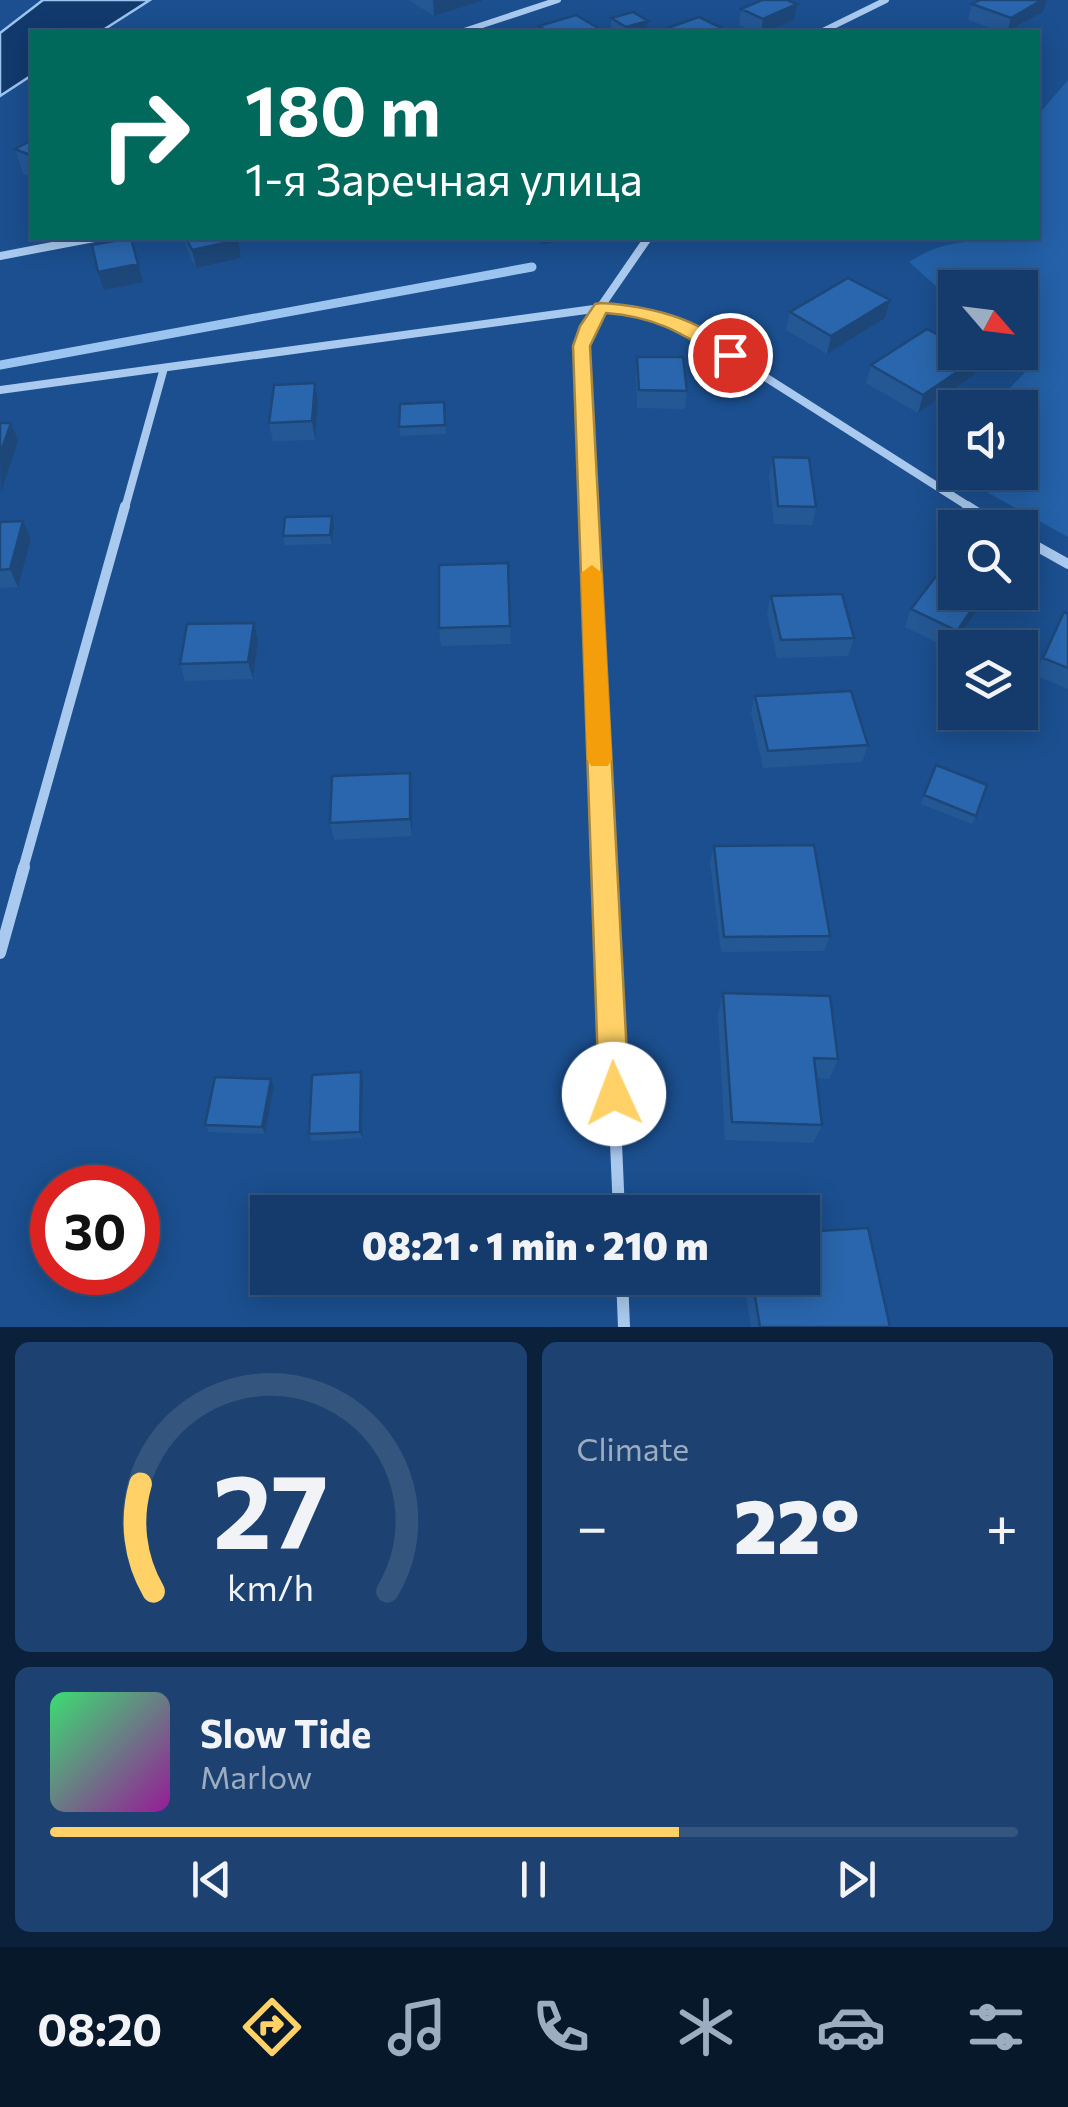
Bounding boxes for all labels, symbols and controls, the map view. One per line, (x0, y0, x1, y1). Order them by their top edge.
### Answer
text: 180 m (245, 65, 441, 150)
icon: right (80, 70, 210, 200)
text: 1-я Заречная улица (245, 150, 643, 205)
north arrow (938, 270, 1038, 370)
map controls (938, 270, 1038, 730)
pin (688, 313, 773, 398)
icon: arrive (703, 328, 758, 383)
button: sound (938, 390, 1038, 490)
button: search (938, 510, 1038, 610)
button: layers (938, 630, 1038, 730)
position arrow (562, 1042, 666, 1146)
speed limit sign: 30 (30, 1165, 160, 1295)
text: 08:21 · 1 min · 210 m (362, 1221, 708, 1268)
text: Climate (577, 1428, 689, 1468)
text: 27 (213, 1443, 329, 1570)
text: 22° (734, 1478, 860, 1569)
text: − (577, 1491, 608, 1558)
text: + (986, 1491, 1018, 1558)
text: km/h (227, 1565, 314, 1608)
text: Slow Tide (200, 1709, 371, 1756)
text: Marlow (200, 1756, 312, 1796)
icon: previous (184, 1852, 239, 1907)
icon: pause (506, 1852, 561, 1907)
icon: next (829, 1852, 884, 1907)
icon: directions (237, 1992, 307, 2062)
icon: music (382, 1992, 452, 2062)
icon: phone (526, 1992, 596, 2062)
icon: climate (671, 1992, 741, 2062)
icon: car (816, 1992, 886, 2062)
icon: filters (961, 1992, 1031, 2062)
text: 08:20 (37, 2000, 162, 2055)

